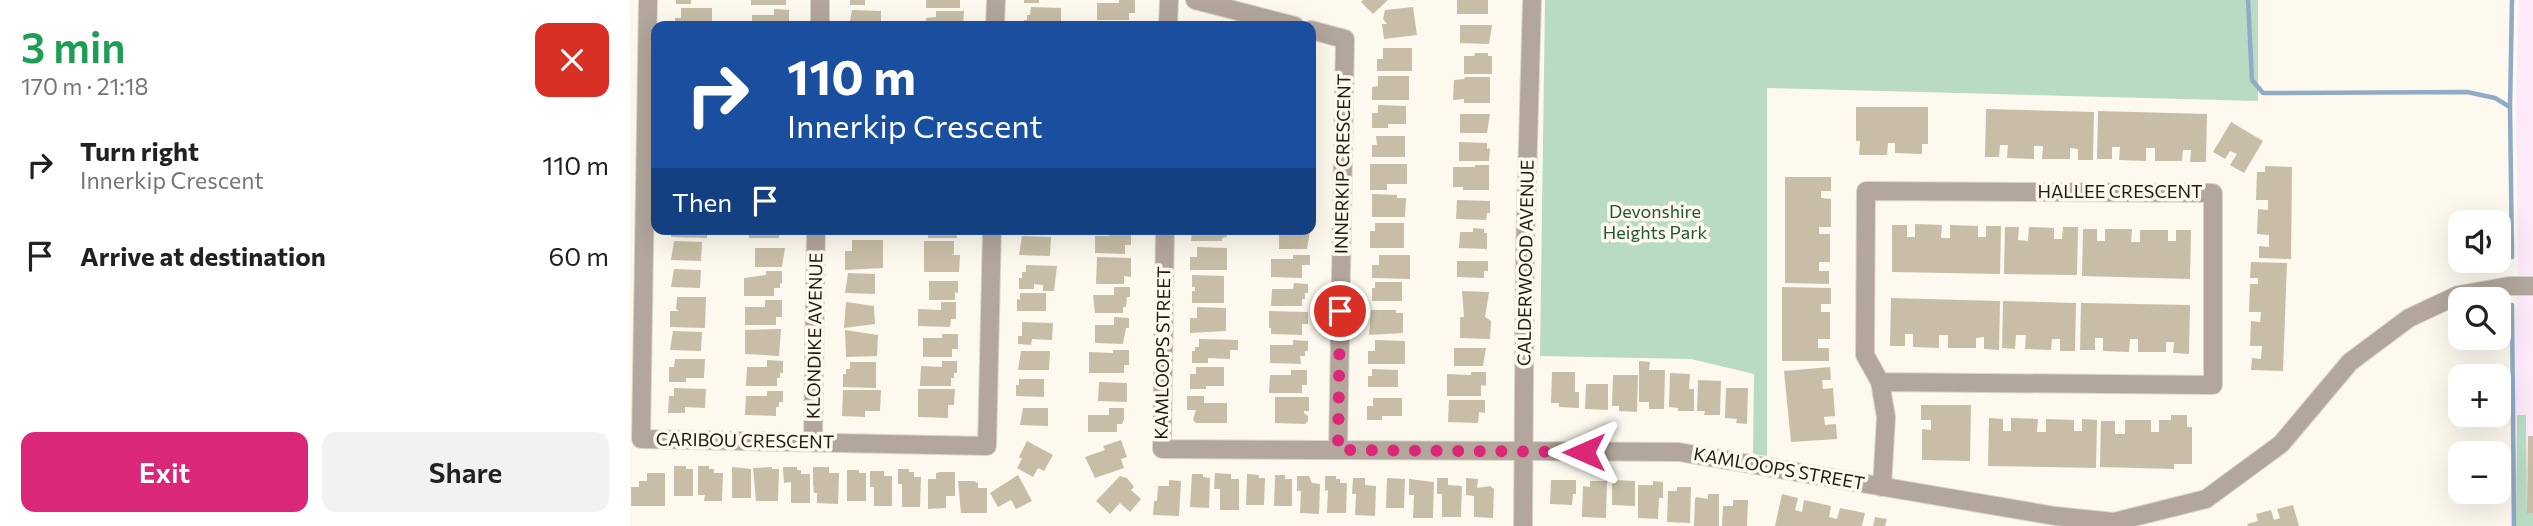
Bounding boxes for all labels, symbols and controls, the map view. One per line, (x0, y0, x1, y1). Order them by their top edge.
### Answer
text: 3 min (21, 20, 126, 72)
button: close (535, 23, 609, 97)
text: 110 m (787, 45, 916, 105)
icon: right (672, 49, 763, 140)
text: 170 m · 21:18 (21, 72, 148, 100)
street label: INNERKIP CRESCENT (1329, 74, 1355, 254)
text: Innerkip Crescent (787, 105, 1043, 145)
text: Turn right (80, 135, 199, 166)
icon: right (21, 146, 59, 184)
text: 110 m (542, 149, 609, 180)
street label: CALDERWOOD AVENUE (1512, 160, 1538, 366)
text: Innerkip Crescent (80, 166, 264, 194)
street label: HALLEE CRESCENT (2037, 180, 2203, 202)
icon: arrive (746, 182, 784, 220)
text: Then (672, 186, 732, 217)
park label: Devonshire Heights Park (1603, 200, 1707, 243)
map controls (2448, 210, 2511, 504)
button: sound (2448, 210, 2511, 273)
icon: arrive (21, 237, 59, 275)
text: Arrive at destination (80, 240, 326, 271)
text: 60 m (549, 240, 609, 271)
street label: KLONDIKE AVENUE (802, 253, 826, 419)
street label: KAMLOOPS STREET (1149, 266, 1175, 440)
pin (1310, 281, 1370, 341)
button: search (2448, 287, 2511, 350)
icon: arrive (1321, 292, 1359, 330)
button: + (2448, 364, 2511, 427)
position arrow (1547, 415, 1621, 489)
street label: CARIBOU CRESCENT (656, 427, 834, 453)
button: Exit (21, 432, 308, 512)
button: Share (322, 432, 609, 512)
button: − (2448, 441, 2511, 504)
street label: KAMLOOPS STREET (1692, 442, 1866, 494)

